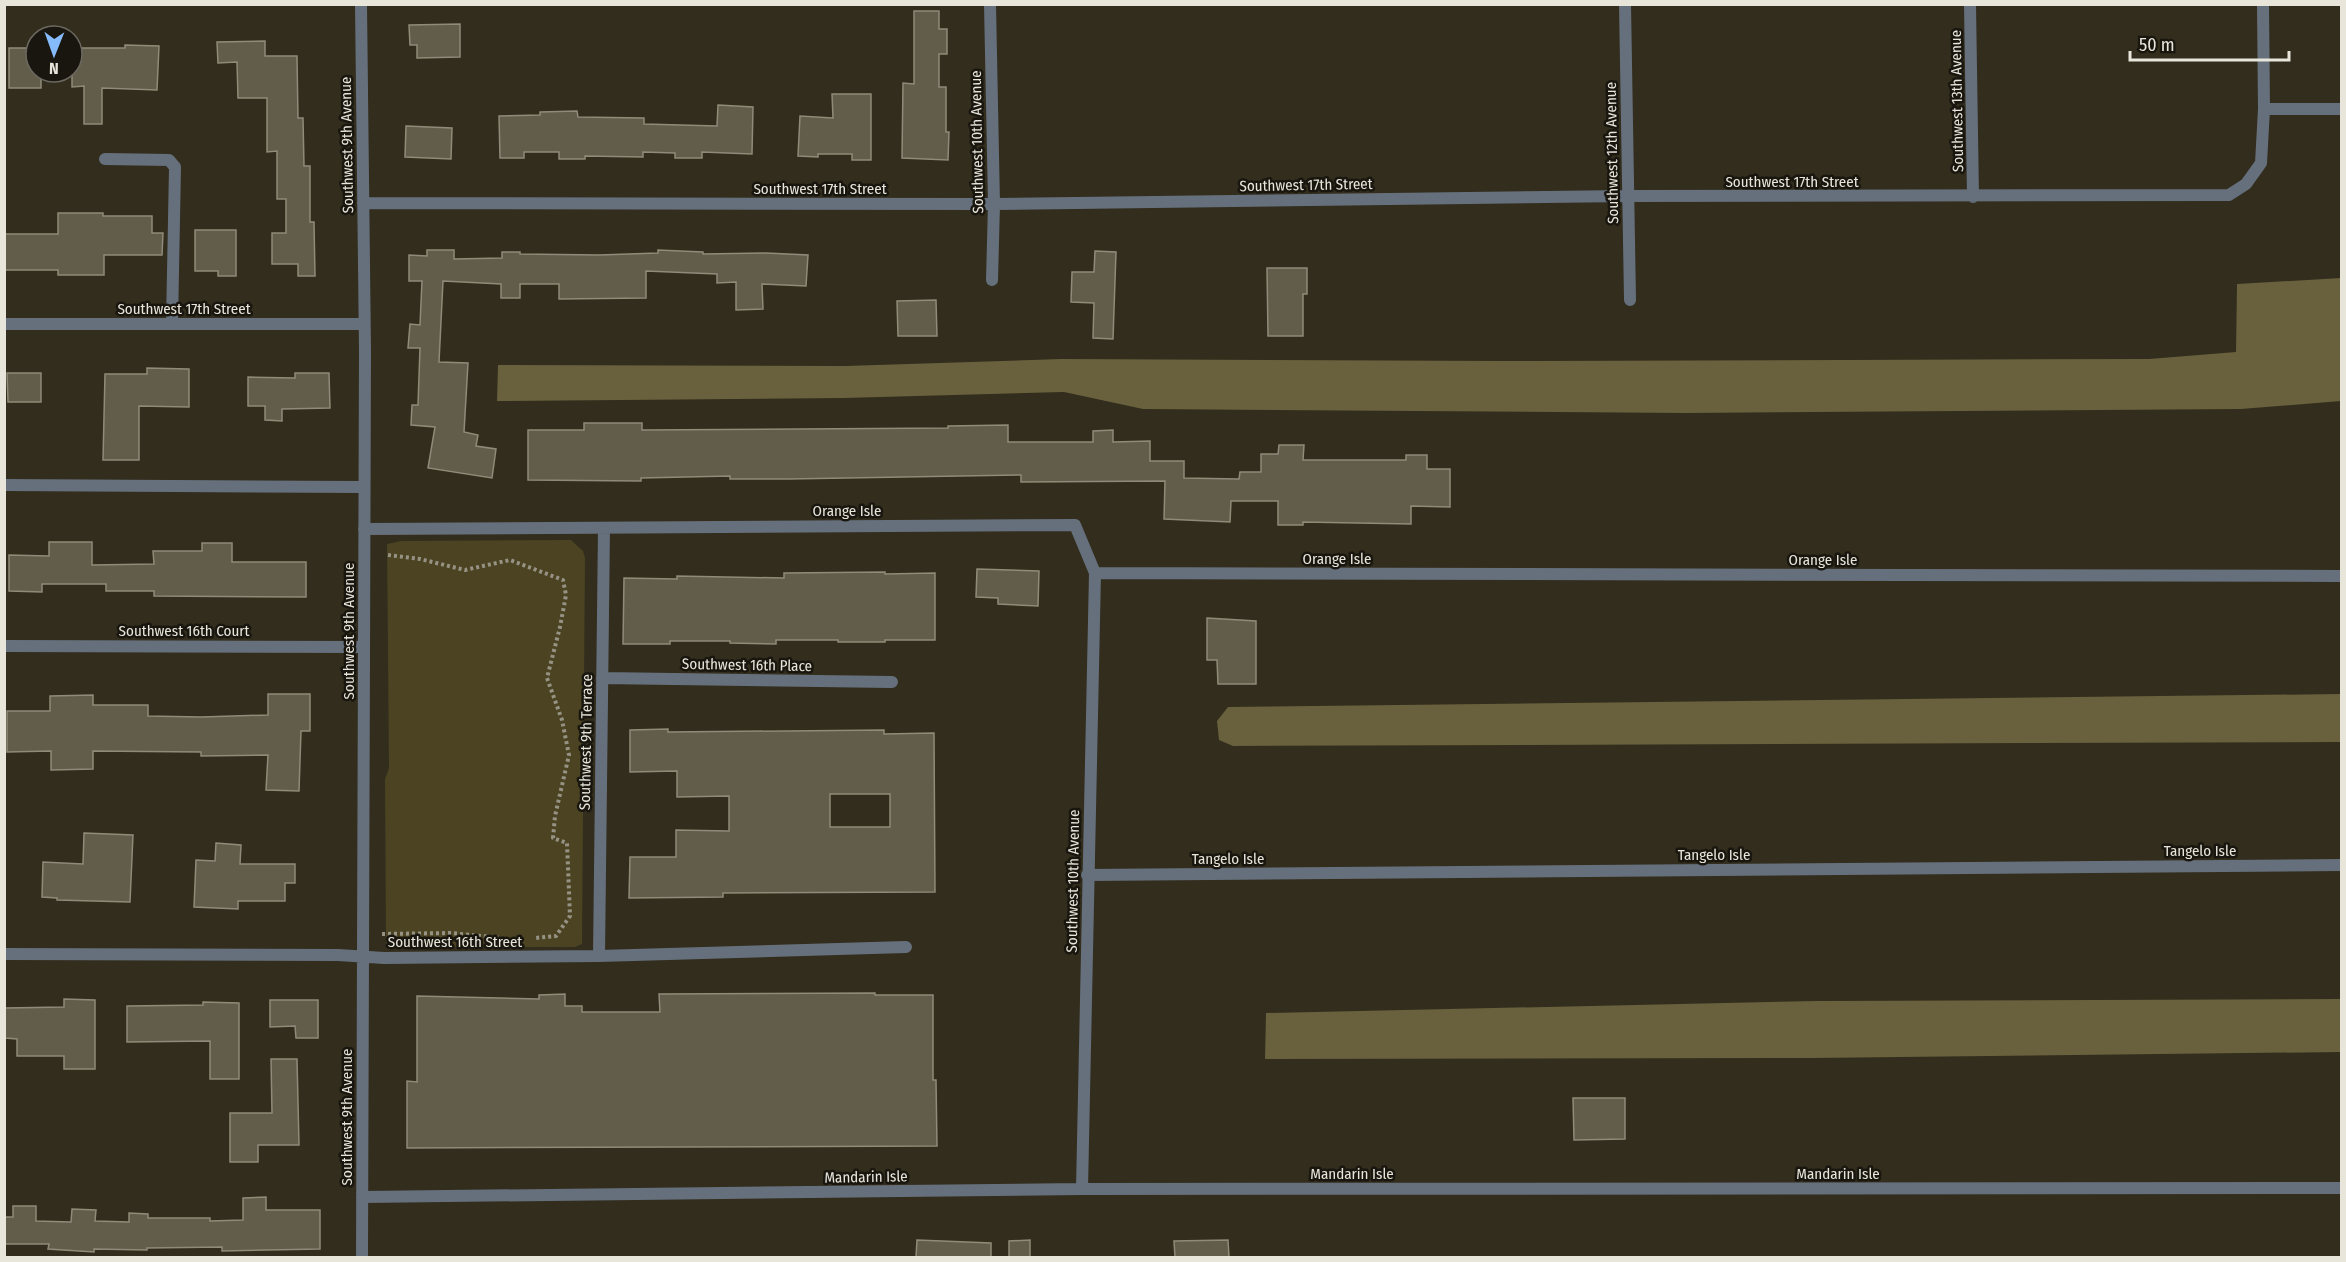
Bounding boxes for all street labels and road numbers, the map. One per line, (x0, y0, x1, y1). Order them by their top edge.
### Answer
street label: Southwest 13th Avenue (1947, 30, 1967, 172)
street label: Southwest 10th Avenue (967, 70, 987, 214)
street label: Southwest 9th Avenue (337, 76, 357, 214)
street label: Southwest 12th Avenue (1602, 82, 1622, 224)
street label: Southwest 17th Street (1725, 173, 1859, 191)
street label: Southwest 17th Street (1239, 175, 1373, 195)
street label: Southwest 17th Street (753, 180, 887, 198)
street label: Southwest 17th Street (117, 300, 251, 318)
street label: Orange Isle (813, 502, 881, 520)
street label: Orange Isle (1303, 550, 1371, 568)
street label: Orange Isle (1789, 551, 1857, 569)
street label: Southwest 9th Avenue (340, 563, 358, 699)
street label: Southwest 16th Court (119, 622, 250, 640)
street label: Southwest 16th Place (682, 655, 812, 675)
street label: Southwest 9th Terrace (576, 674, 596, 810)
street label: Southwest 10th Avenue (1063, 809, 1083, 953)
street label: Tangelo Isle (2164, 842, 2236, 860)
street label: Tangelo Isle (1678, 846, 1750, 864)
street label: Tangelo Isle (1192, 850, 1264, 868)
street label: Southwest 16th Street (388, 933, 522, 951)
street label: Southwest 9th Avenue (338, 1049, 356, 1185)
street label: Mandarin Isle (1310, 1165, 1394, 1183)
street label: Mandarin Isle (1796, 1165, 1880, 1183)
street label: Mandarin Isle (824, 1167, 908, 1187)

